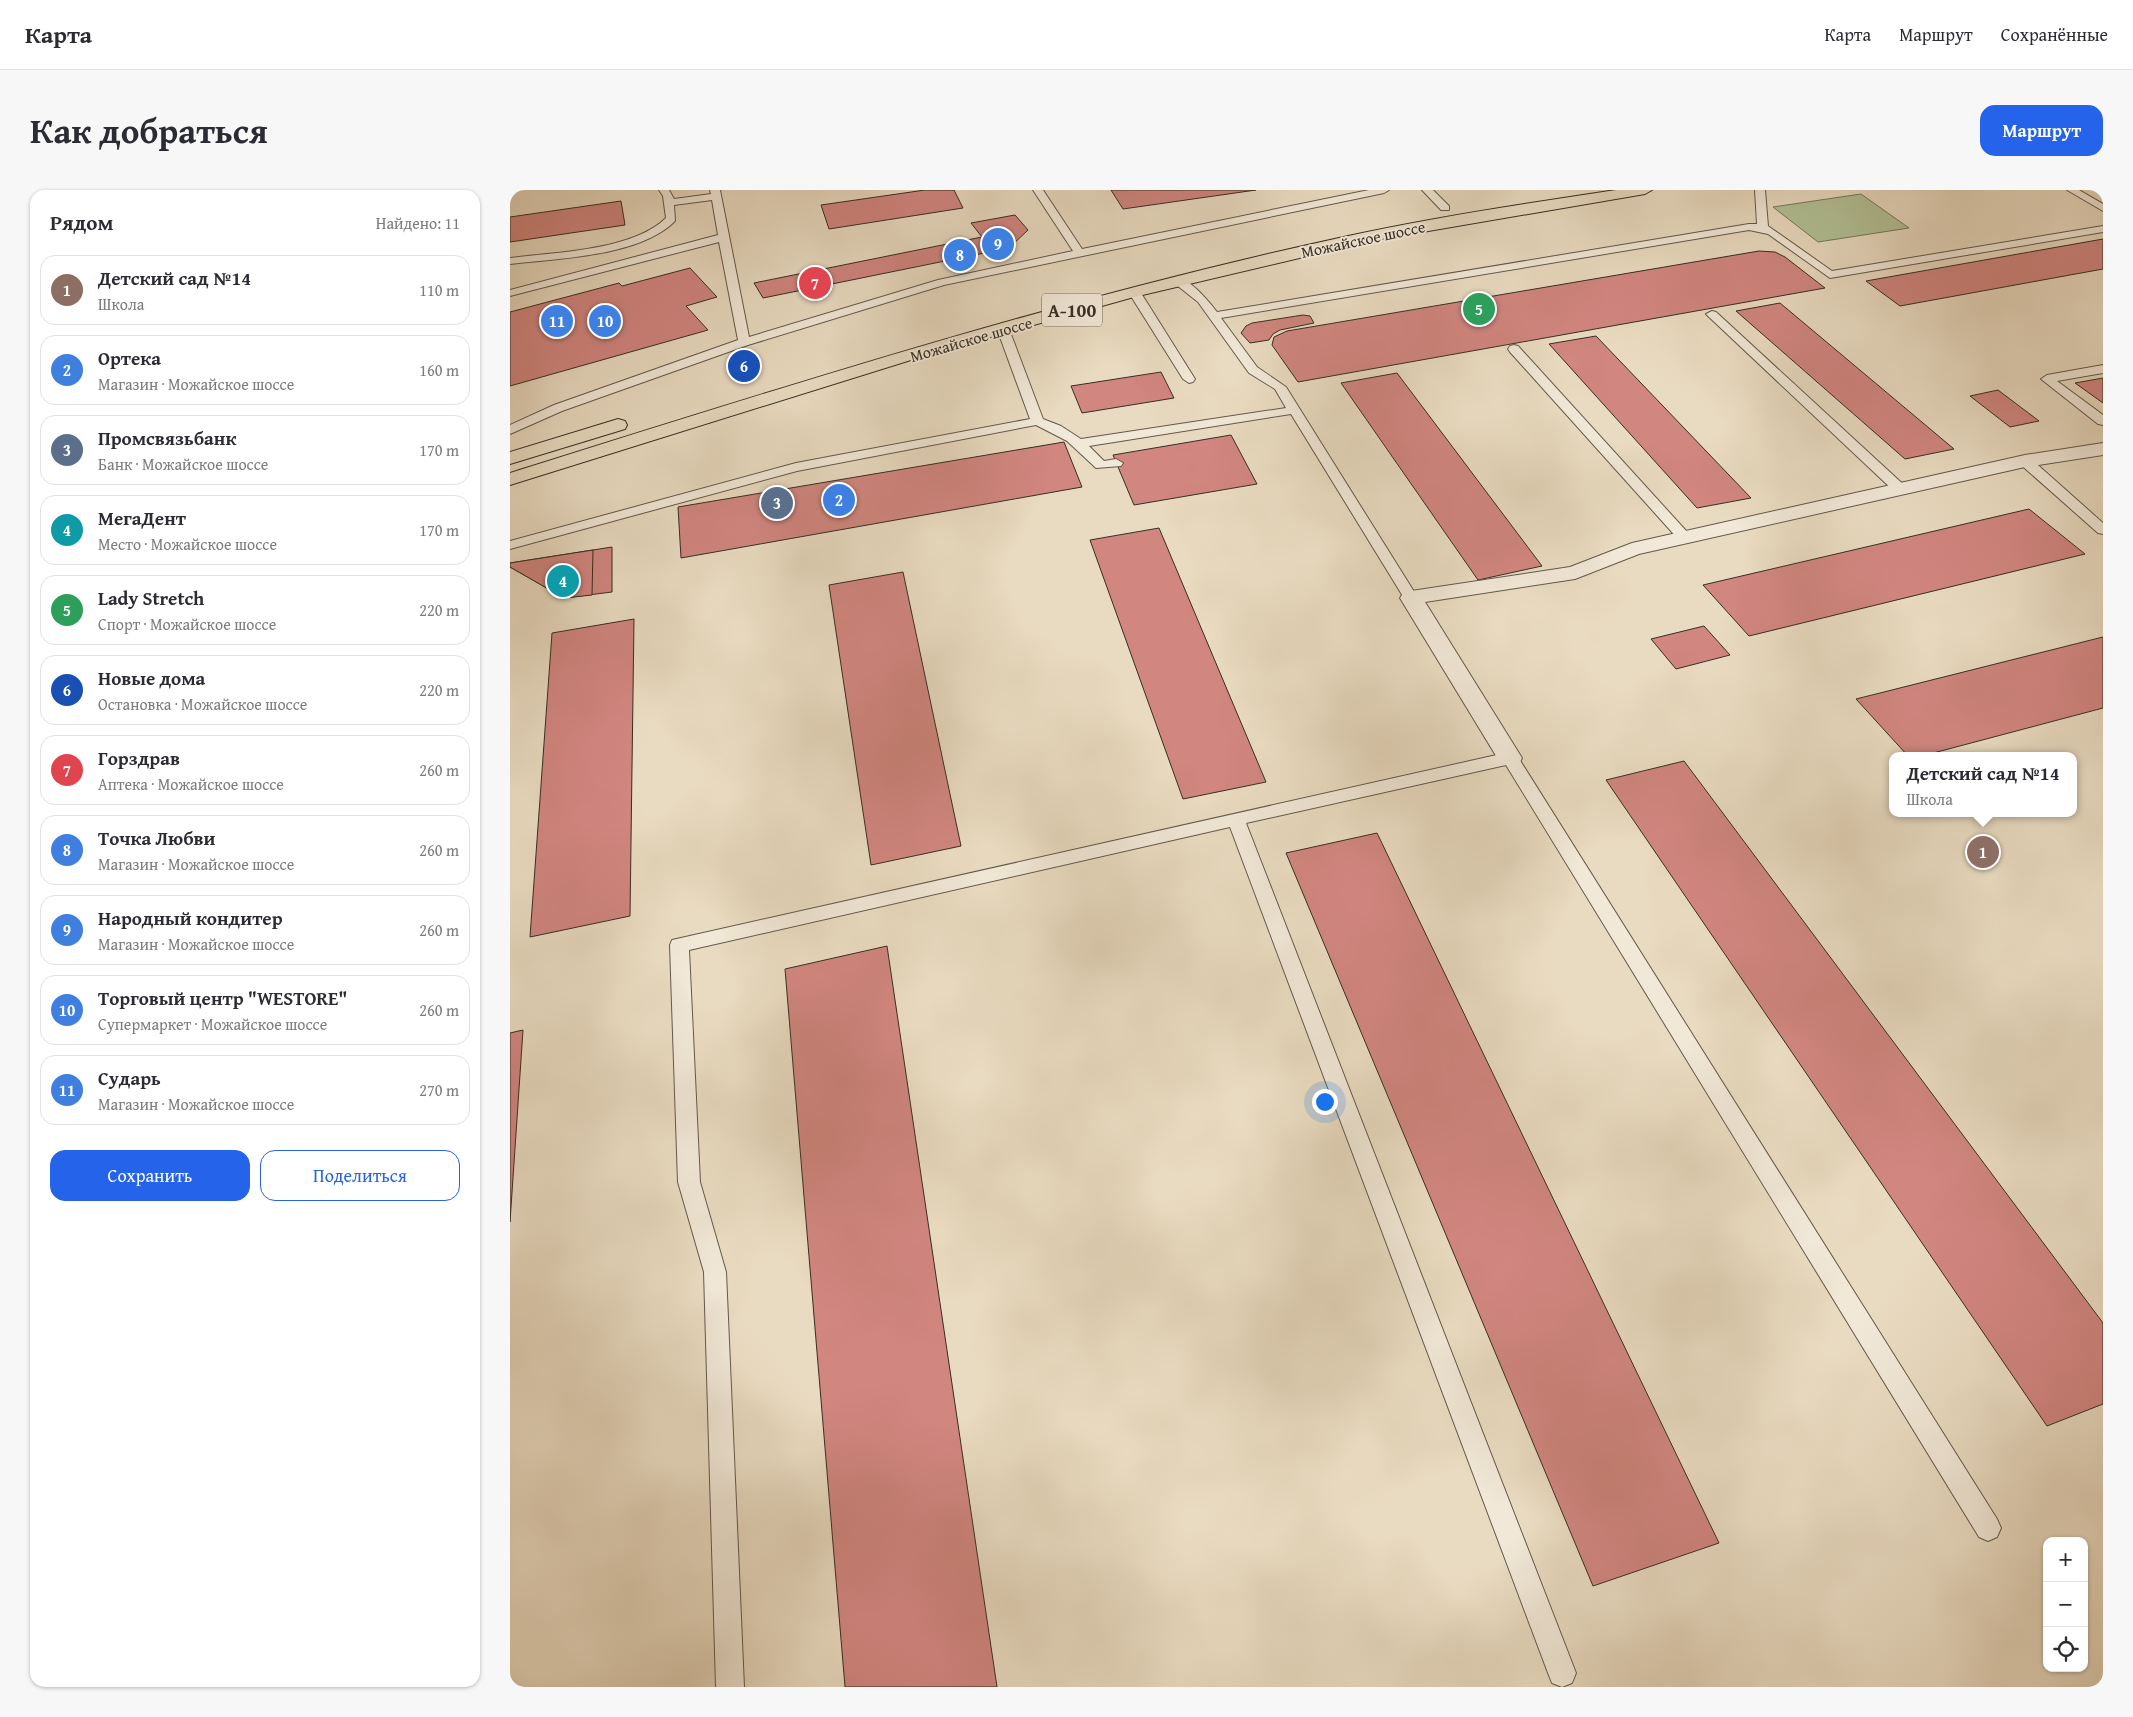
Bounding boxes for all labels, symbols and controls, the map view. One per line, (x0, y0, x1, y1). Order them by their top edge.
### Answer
text: Карта (25, 17, 92, 52)
text: Карта (1825, 21, 1871, 48)
text: Маршрут (1899, 21, 1973, 48)
text: Сохранённые (2001, 21, 2108, 48)
text: Как добраться (30, 105, 268, 156)
button: Маршрут (1980, 105, 2103, 156)
text: Рядом (50, 207, 113, 238)
text: Найдено: 11 (376, 211, 460, 235)
street label: Можайское шоссе (1299, 214, 1427, 264)
pin: 9 (982, 225, 1014, 263)
pin: 8 (944, 236, 976, 274)
text: Детский сад №14 (98, 264, 251, 292)
pin: 7 (799, 264, 831, 302)
text: 1 (63, 278, 71, 302)
text: 110 m (419, 278, 459, 302)
pin: 5 (1463, 290, 1495, 328)
text: Школа (98, 292, 144, 316)
road number: А-100 (1042, 294, 1102, 326)
pin: 11 (541, 302, 573, 340)
pin: 10 (589, 302, 621, 340)
street label: Можайское шоссе (907, 310, 1035, 368)
text: Ортека (98, 344, 161, 372)
pin: 6 (728, 347, 760, 385)
text: 2 (63, 358, 71, 382)
text: 160 m (419, 358, 459, 382)
text: Магазин · Можайское шоссе (98, 372, 294, 396)
text: Промсвязьбанк (98, 424, 236, 452)
text: 3 (63, 438, 71, 462)
text: 170 m (419, 438, 459, 462)
text: Банк · Можайское шоссе (98, 452, 268, 476)
pin: 2 (823, 481, 855, 519)
pin: 3 (761, 484, 793, 522)
text: МегаДент (98, 504, 186, 532)
text: 4 (63, 518, 71, 542)
text: 170 m (419, 518, 459, 542)
text: Место · Можайское шоссе (98, 532, 277, 556)
pin: 4 (547, 562, 579, 600)
text: Lady Stretch (98, 584, 204, 612)
text: 5 (63, 598, 71, 622)
text: 220 m (419, 598, 459, 622)
text: Спорт · Можайское шоссе (98, 612, 276, 636)
text: Новые дома (98, 664, 205, 692)
text: 6 (63, 678, 71, 702)
text: 220 m (419, 678, 459, 702)
text: Остановка · Можайское шоссе (98, 692, 307, 716)
text: Горздрав (98, 744, 180, 772)
popup (1889, 752, 2077, 817)
text: 7 (63, 758, 71, 782)
text: 260 m (419, 758, 459, 782)
text: Детский сад №14 (1906, 759, 2060, 787)
text: Аптека · Можайское шоссе (98, 772, 284, 796)
text: Школа (1906, 787, 1953, 811)
text: Точка Любви (98, 824, 215, 852)
pin: 1 (1967, 833, 1999, 871)
text: 8 (63, 838, 71, 862)
text: 260 m (419, 838, 459, 862)
text: Магазин · Можайское шоссе (98, 852, 294, 876)
text: Народный кондитер (98, 904, 282, 932)
text: 9 (63, 918, 71, 942)
text: 260 m (419, 918, 459, 942)
text: Магазин · Можайское шоссе (98, 932, 294, 956)
text: Торговый центр "WESTORE" (98, 984, 347, 1012)
text: 10 (59, 998, 75, 1022)
text: 260 m (419, 998, 459, 1022)
text: Супермаркет · Можайское шоссе (98, 1012, 327, 1036)
text: Сударь (98, 1064, 161, 1092)
text: 11 (59, 1078, 75, 1102)
text: 270 m (419, 1078, 459, 1102)
your location (1312, 1089, 1338, 1115)
text: Магазин · Можайское шоссе (98, 1092, 294, 1116)
button: Сохранить (50, 1150, 250, 1201)
button: Поделиться (260, 1150, 460, 1201)
map controls (2043, 1537, 2088, 1672)
button: + (2043, 1537, 2088, 1582)
button: − (2043, 1582, 2088, 1627)
button: locate (2043, 1627, 2088, 1672)

